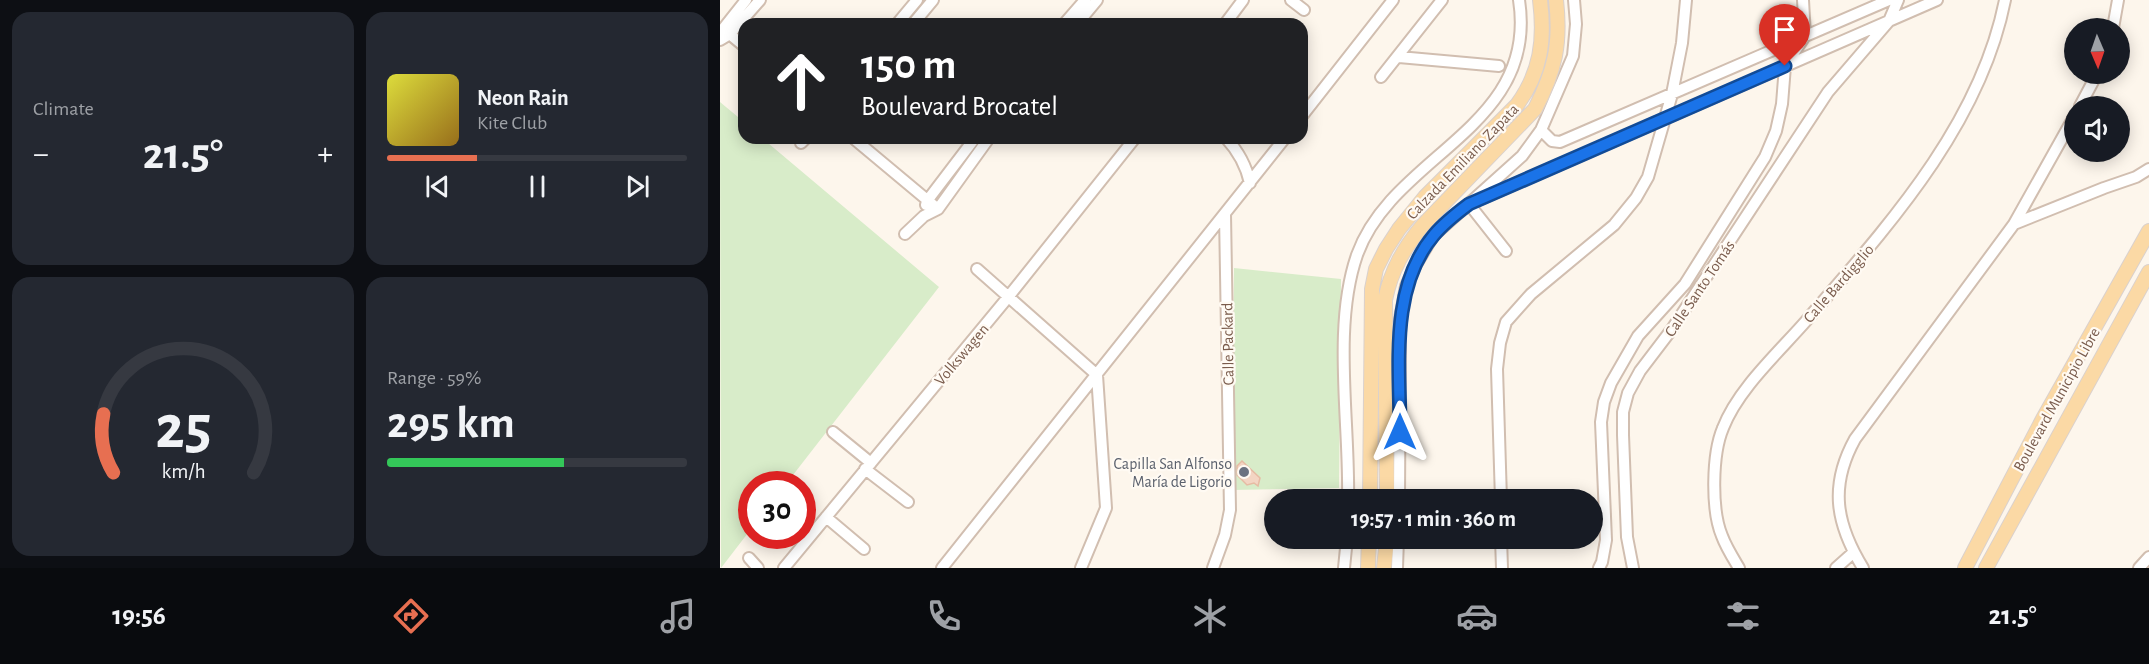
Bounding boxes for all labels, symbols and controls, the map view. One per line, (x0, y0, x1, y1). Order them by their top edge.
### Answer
pin (1759, 4, 1810, 66)
icon: arrive (1768, 13, 1801, 46)
north arrow (2064, 18, 2130, 84)
map controls (2064, 18, 2130, 162)
icon: ahead (762, 42, 840, 120)
text: 150 m (861, 44, 956, 86)
text: Neon Rain (477, 87, 569, 109)
text: Boulevard Brocatel (861, 93, 1058, 120)
button: sound (2064, 96, 2130, 162)
text: Climate (33, 99, 94, 119)
street label: Calzada Emiliano Zapata (1404, 101, 1522, 223)
text: Kite Club (477, 113, 547, 133)
text: 21.5° (143, 132, 223, 177)
text: − (33, 138, 49, 171)
text: + (317, 138, 333, 171)
icon: previous (421, 170, 454, 203)
icon: pause (521, 170, 554, 203)
icon: next (621, 170, 654, 203)
street label: Calle Santo Tomás (1662, 237, 1738, 340)
street label: Calle Bardigglio (1801, 241, 1877, 326)
street label: Calle Packard (1219, 302, 1237, 385)
street label: Volkswagen (932, 321, 992, 388)
street label: Boulevard Municipio Libre (2011, 325, 2103, 474)
text: Range · 59% (387, 368, 481, 388)
text: 25 (155, 397, 211, 459)
position arrow (1368, 400, 1432, 464)
text: 295 km (387, 401, 515, 446)
place label: Capilla San Alfonso María de Ligorio (1113, 456, 1232, 490)
text: km/h (161, 462, 205, 483)
marker: Capilla San Alfonso María de Ligorio (1237, 465, 1251, 479)
speed limit sign: 30 (738, 471, 816, 549)
text: 19:57 · 1 min · 360 m (1351, 508, 1516, 530)
icon: directions (390, 595, 432, 637)
icon: music (657, 595, 699, 637)
icon: phone (923, 595, 965, 637)
icon: climate (1189, 595, 1231, 637)
icon: car (1456, 595, 1498, 637)
icon: filters (1722, 595, 1764, 637)
text: 19:56 (112, 602, 166, 629)
text: 21.5° (1989, 602, 2037, 629)

